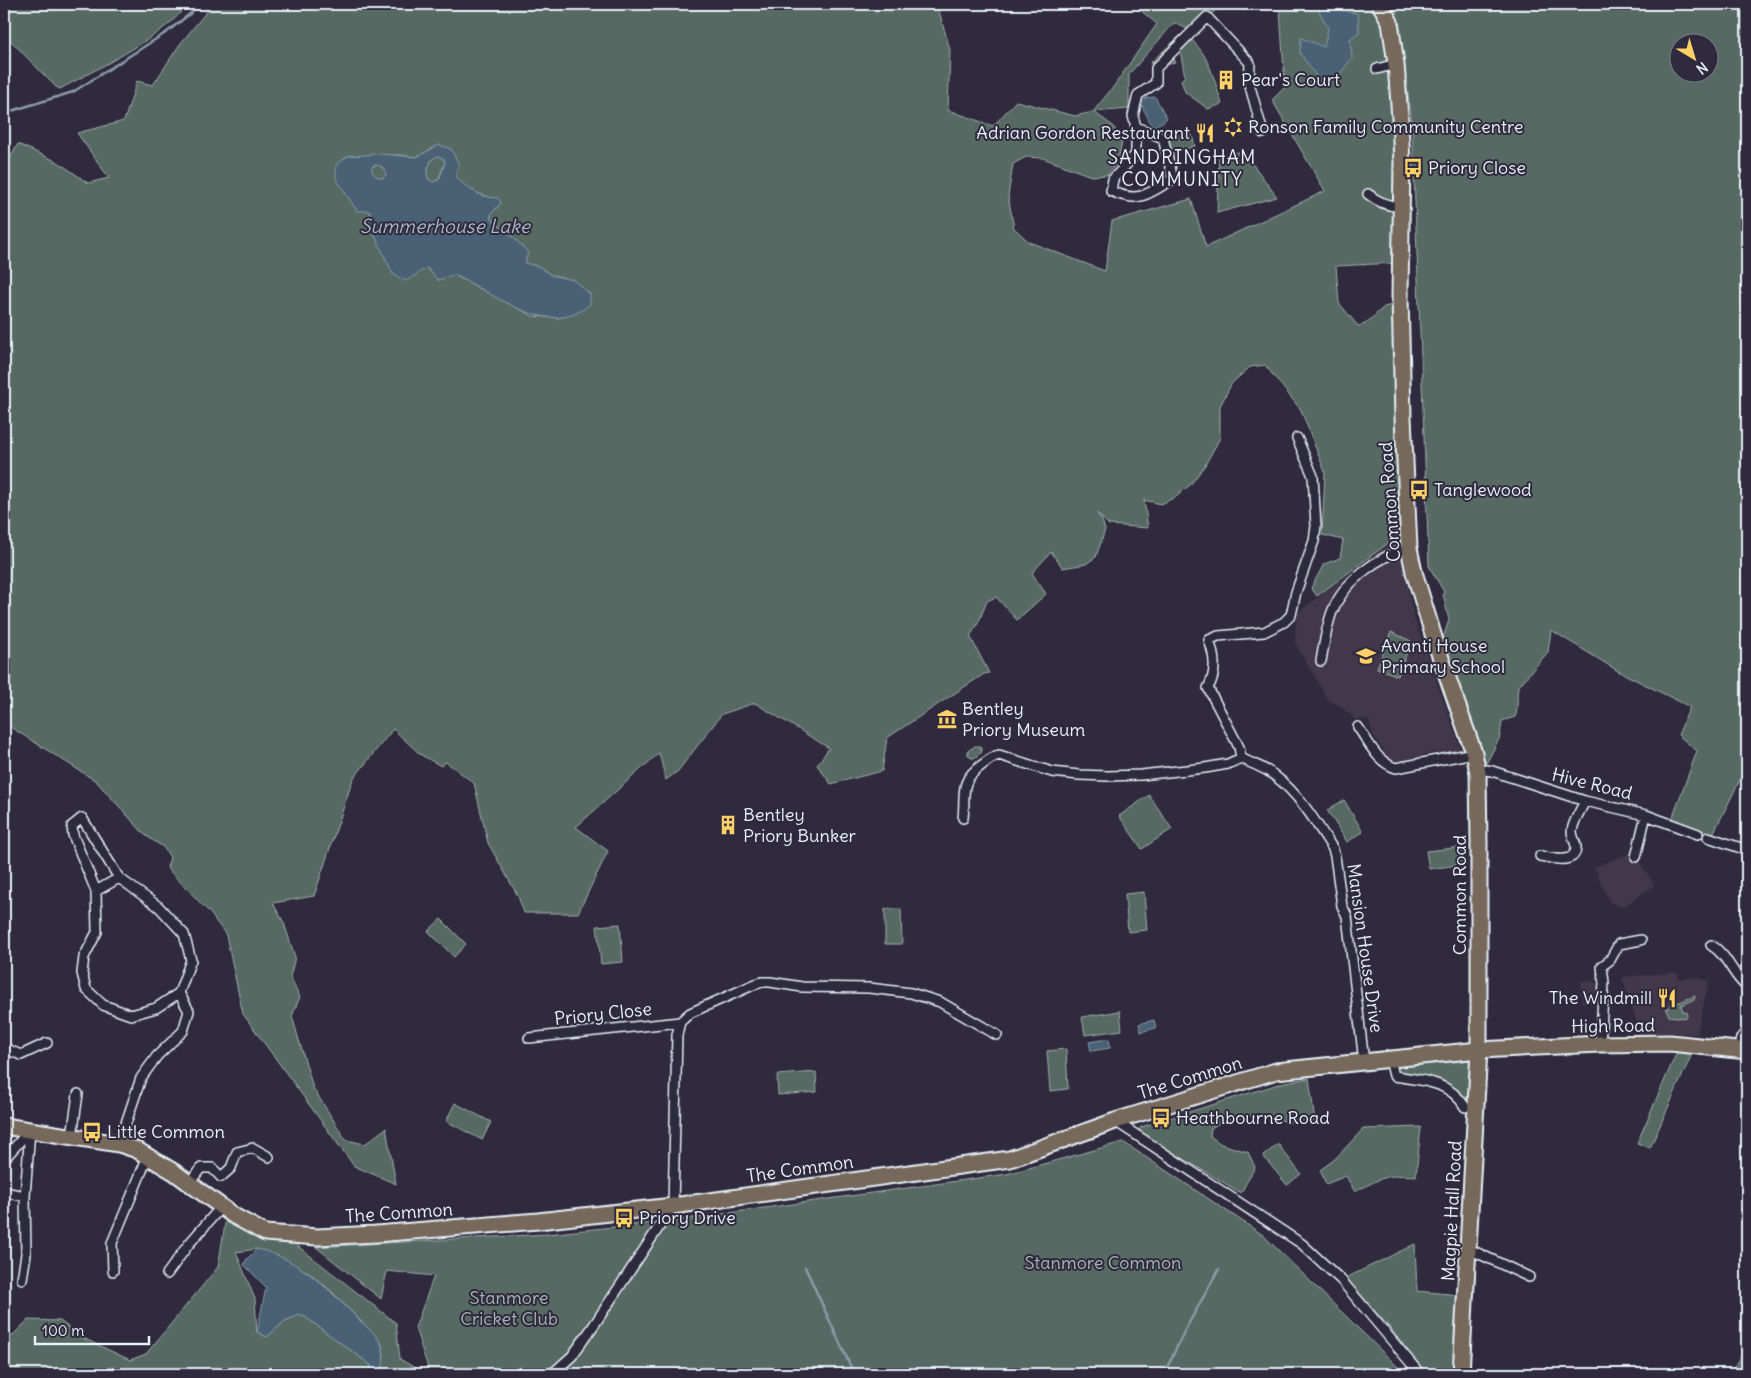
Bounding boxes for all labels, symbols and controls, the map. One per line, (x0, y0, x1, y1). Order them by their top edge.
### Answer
north arrow (1668, 32, 1718, 82)
text: N (1693, 58, 1711, 78)
place label: Pear's Court (1241, 68, 1340, 91)
building icon: Pear's Court (1215, 69, 1237, 91)
place label: Ronson Family Community Centre (1248, 115, 1524, 138)
synagogue icon: Ronson Family Community Centre (1222, 116, 1244, 138)
place label: Adrian Gordon Restaurant (976, 121, 1190, 144)
restaurant icon: Adrian Gordon Restaurant (1194, 122, 1216, 144)
district label: SANDRINGHAM COMMUNITY (1108, 145, 1256, 191)
place label: Priory Close (1428, 156, 1526, 179)
bus stop icon: Priory Close (1402, 157, 1424, 179)
water label: Summerhouse Lake (360, 214, 532, 238)
street label: Common Road (1374, 441, 1405, 563)
place label: Tanglewood (1434, 478, 1532, 501)
bus stop icon: Tanglewood (1408, 479, 1430, 501)
place label: Avanti House Primary School (1381, 634, 1505, 678)
school or university icon: Avanti House Primary School (1355, 645, 1377, 667)
place label: Bentley Priory Museum (962, 697, 1086, 741)
museum icon: Bentley Priory Museum (936, 708, 958, 730)
street label: Hive Road (1550, 762, 1635, 805)
place label: Bentley Priory Bunker (743, 803, 857, 847)
building icon: Bentley Priory Bunker (717, 814, 739, 836)
street label: Common Road (1448, 834, 1471, 955)
street label: Mansion House Drive (1342, 862, 1389, 1034)
place label: The Windmill (1549, 986, 1652, 1009)
restaurant icon: The Windmill (1656, 987, 1678, 1009)
street label: Priory Close (553, 997, 653, 1030)
street label: High Road (1571, 1013, 1656, 1038)
street label: The Common (1135, 1051, 1245, 1104)
place label: Heathbourne Road (1176, 1106, 1330, 1129)
bus stop icon: Heathbourne Road (1150, 1107, 1172, 1129)
place label: Little Common (107, 1120, 225, 1143)
bus stop icon: Little Common (81, 1121, 103, 1143)
street label: Magpie Hall Road (1436, 1140, 1467, 1282)
street label: The Common (745, 1150, 855, 1187)
street label: The Common (344, 1197, 453, 1228)
place label: Priory Drive (639, 1206, 736, 1229)
bus stop icon: Priory Drive (613, 1207, 635, 1229)
park label: Stanmore Common (1024, 1251, 1182, 1274)
park label: Stanmore Cricket Club (460, 1286, 558, 1330)
scale bar (35, 1313, 149, 1345)
text: 100 m (42, 1321, 84, 1340)

